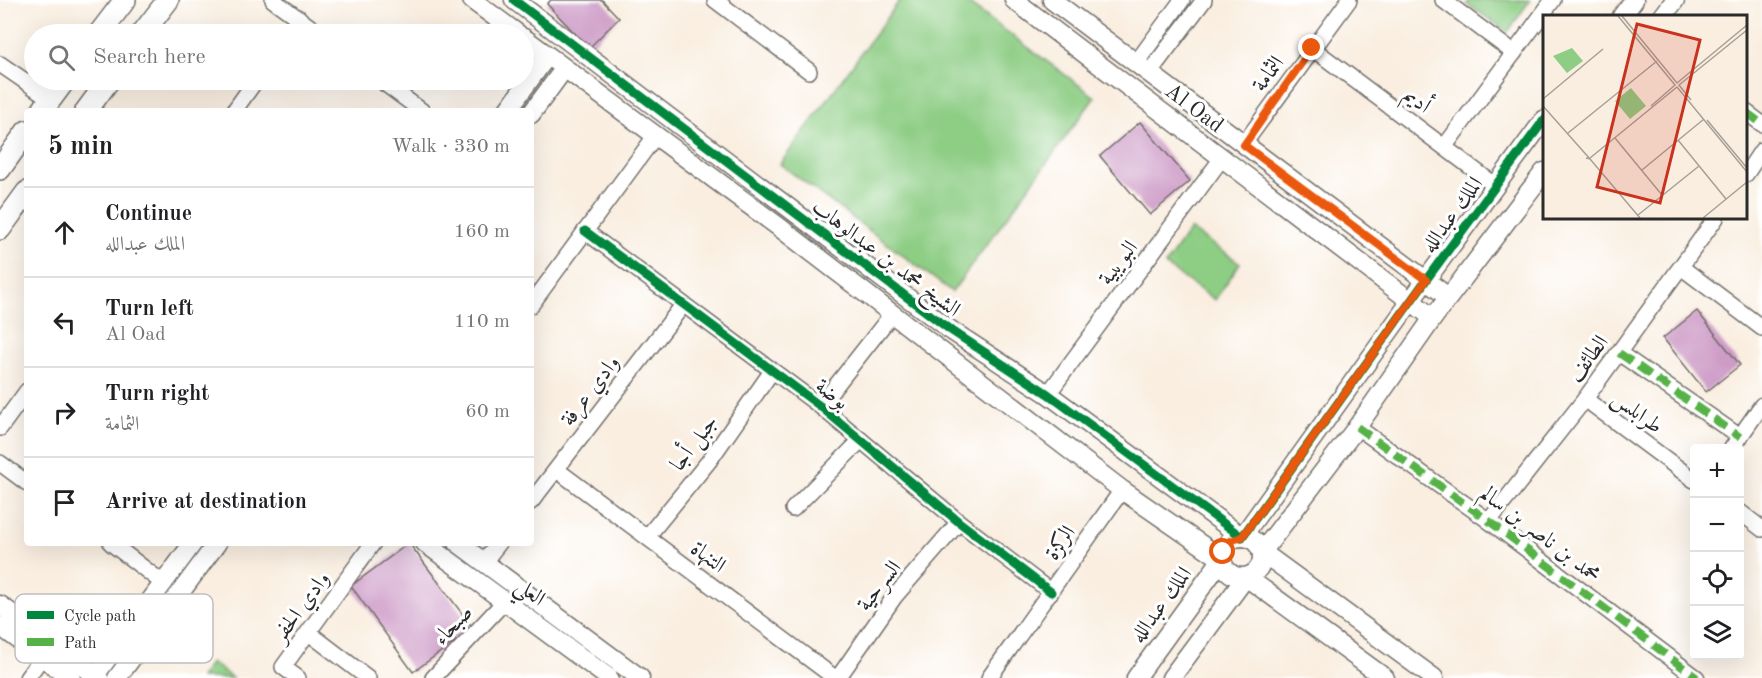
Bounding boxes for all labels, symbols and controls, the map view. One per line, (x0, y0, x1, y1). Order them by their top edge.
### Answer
inset map (1543, 15, 1747, 219)
search box (24, 24, 534, 90)
route end (1298, 34, 1324, 60)
icon: search (45, 41, 78, 74)
text: Search here (93, 46, 206, 68)
street label: الثمامة (1248, 52, 1289, 96)
street label: أديم (1395, 79, 1439, 124)
street label: Al Oad (1161, 80, 1227, 137)
text: 5 min (48, 134, 113, 160)
text: Walk · 330 m (391, 137, 510, 157)
street label: الملك عبدالله (1418, 173, 1488, 258)
street label: الشيخ محمد بن عبدالوهاب (803, 196, 964, 327)
text: Continue (105, 203, 192, 225)
icon: ahead (48, 216, 81, 249)
text: 160 m (454, 222, 510, 242)
text: الملك عبدالله (105, 235, 185, 255)
street label: البويبية (1095, 237, 1143, 290)
text: Turn left (105, 298, 194, 320)
icon: left (48, 306, 81, 339)
text: 110 m (454, 312, 510, 332)
text: Al Oad (105, 325, 166, 345)
street label: الطائف (1564, 332, 1613, 387)
street label: وادي عرفة (557, 352, 628, 434)
street label: بوضة (810, 375, 853, 415)
text: Turn right (105, 383, 209, 405)
street label: طرابلس (1606, 387, 1666, 441)
icon: right (48, 396, 81, 429)
text: 60 m (465, 402, 510, 422)
street label: جبل أجا (662, 408, 725, 477)
text: الثمامة (105, 415, 139, 435)
map controls (1690, 444, 1744, 660)
button: + (1690, 444, 1744, 498)
street label: محمد بن ناصر بن سالم (1471, 482, 1605, 592)
icon: arrive (48, 486, 81, 519)
text: Arrive at destination (105, 491, 307, 513)
button: − (1690, 498, 1744, 552)
street label: الركزة (1040, 521, 1081, 565)
street label: التنهاة (685, 538, 729, 579)
route start (1209, 538, 1235, 564)
button: locate (1690, 552, 1744, 606)
street label: السرحية (853, 557, 907, 617)
street label: الملك عبدالله (1127, 563, 1197, 648)
street label: وادي الحفر (268, 568, 338, 651)
street label: العلي (505, 575, 549, 618)
legend (15, 594, 213, 663)
street label: صبحاء (430, 601, 478, 650)
button: layers (1690, 606, 1744, 660)
text: Cycle path (64, 609, 136, 625)
text: Path (64, 636, 97, 652)

